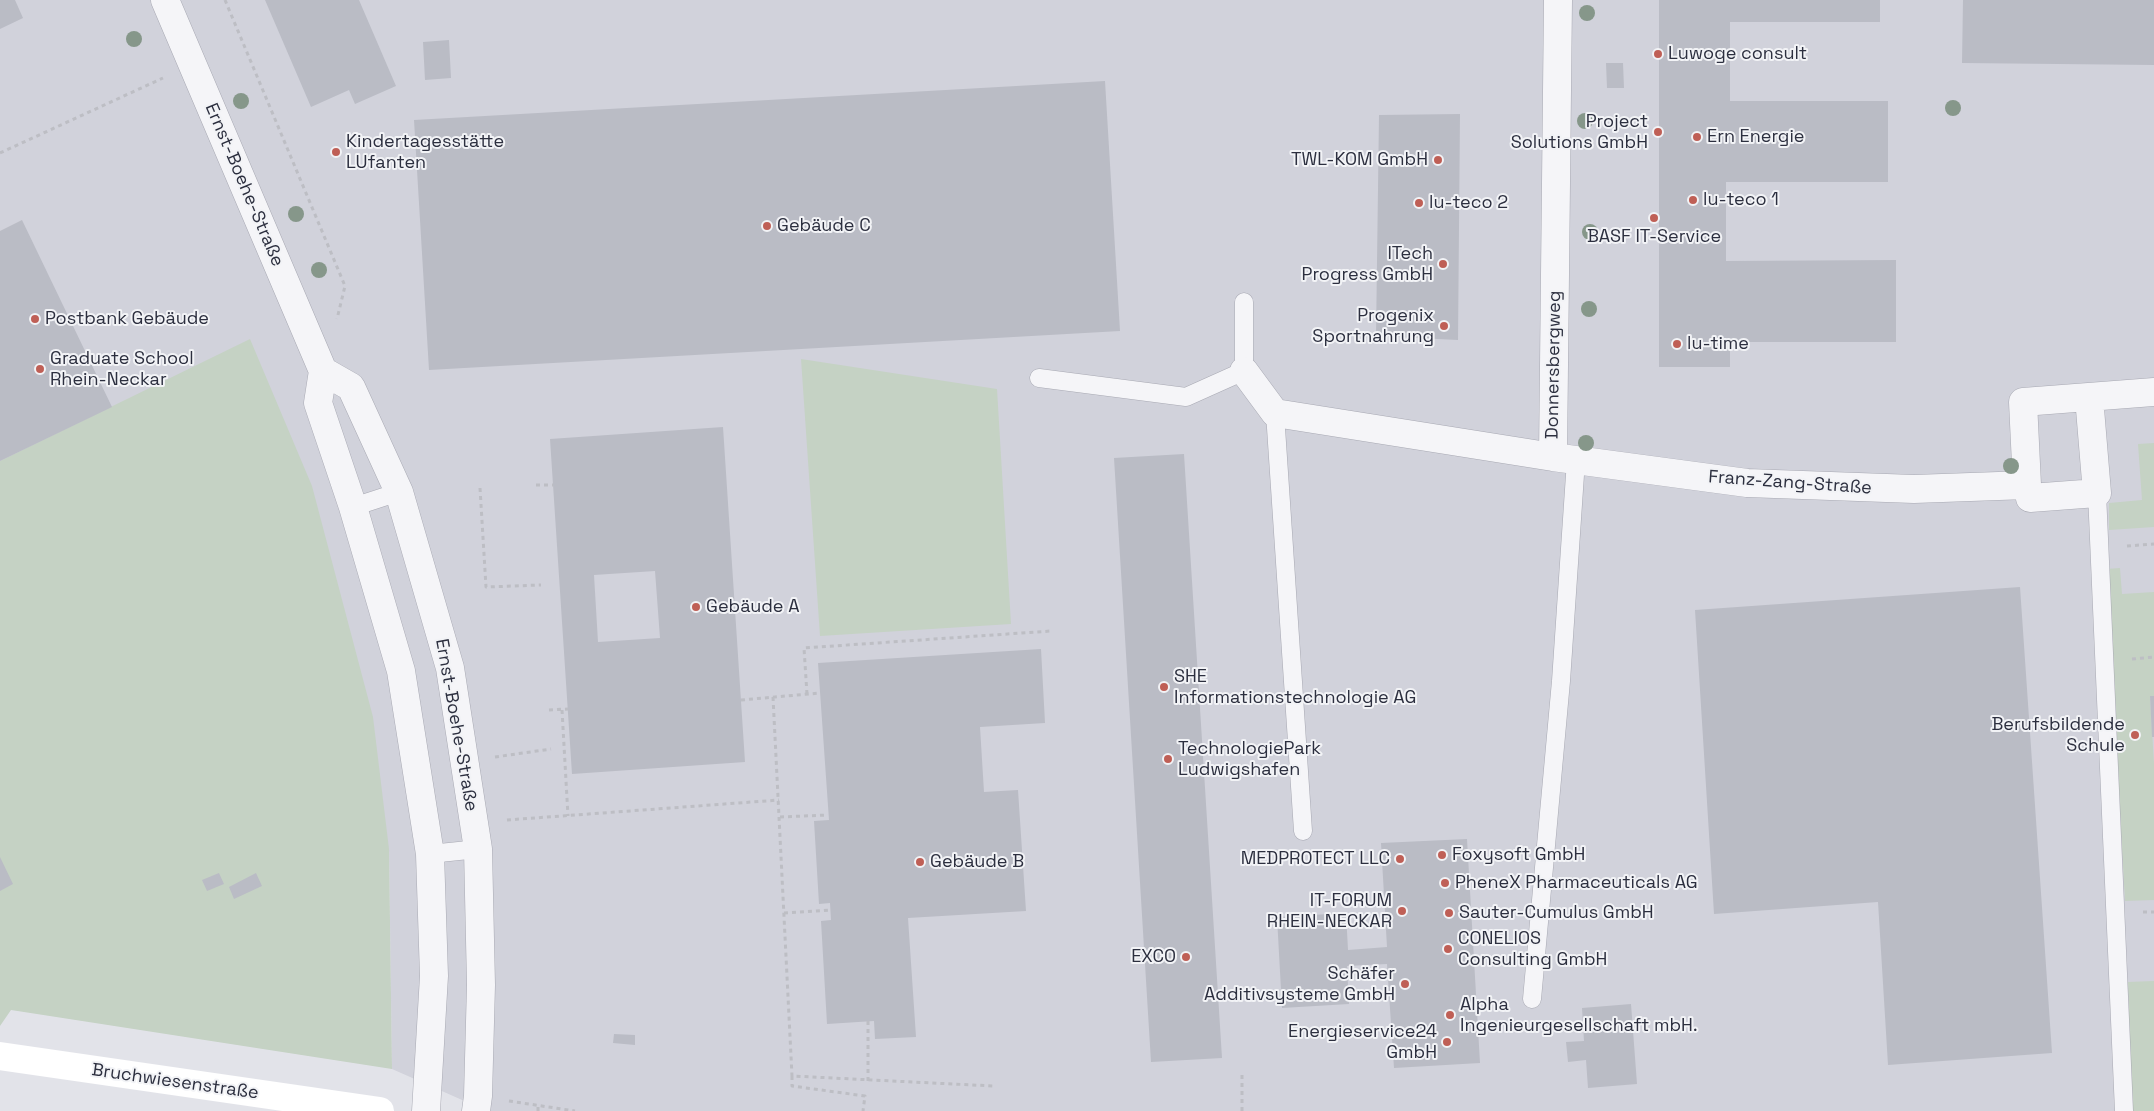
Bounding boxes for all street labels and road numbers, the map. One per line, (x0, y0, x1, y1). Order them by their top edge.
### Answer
street label: Ernst-Boehe-Straße (200, 100, 288, 270)
street label: Donnersbergweg (1542, 291, 1566, 439)
street label: Franz-Zang-Straße (1708, 467, 1872, 499)
street label: Ernst-Boehe-Straße (430, 637, 482, 813)
street label: Bruchwiesenstraße (90, 1060, 260, 1104)

